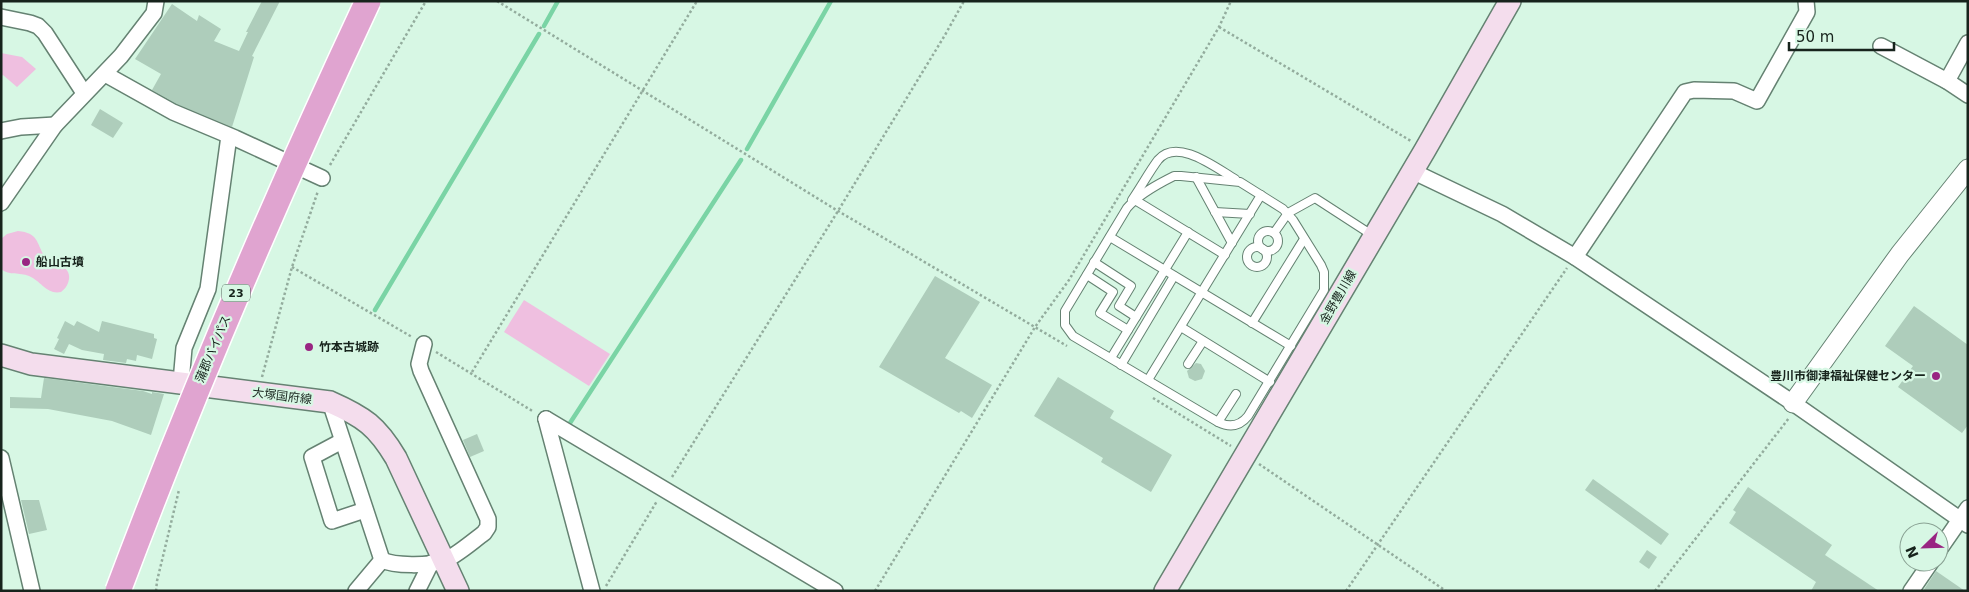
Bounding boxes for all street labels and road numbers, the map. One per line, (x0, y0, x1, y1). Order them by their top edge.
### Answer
street label: 金野豊川線 (1317, 268, 1359, 326)
road number: 23 (222, 284, 250, 302)
street label: 蒲郡バイパス (193, 313, 233, 385)
street label: 大塚国府線 (251, 385, 313, 407)

